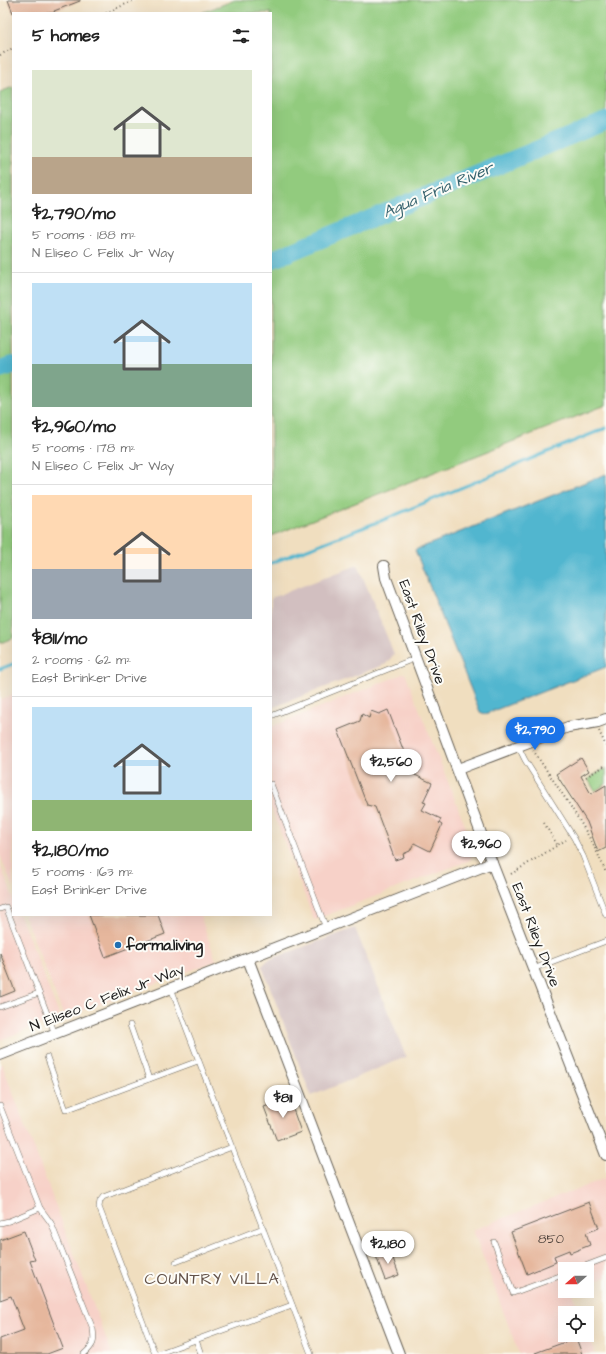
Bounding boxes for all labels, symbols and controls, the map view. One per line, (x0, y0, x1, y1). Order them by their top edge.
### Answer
text: 5 homes (32, 24, 100, 48)
icon: filters (230, 25, 252, 47)
icon: home (106, 96, 178, 168)
water label: Agua Fria River (380, 156, 499, 224)
text: $2,790/mo (32, 202, 116, 226)
text: 5 rooms · 188 m² (32, 226, 136, 244)
text: N Eliseo C Felix Jr Way (32, 244, 174, 262)
icon: home (106, 309, 178, 381)
text: $2,960/mo (32, 415, 116, 439)
text: 5 rooms · 178 m² (32, 439, 135, 457)
text: N Eliseo C Felix Jr Way (32, 457, 174, 475)
icon: home (106, 521, 178, 593)
street label: East Riley Drive (392, 577, 451, 688)
text: $811/mo (32, 627, 87, 651)
text: 2 rooms · 62 m² (32, 651, 131, 669)
text: East Brinker Drive (32, 669, 147, 687)
pin: $2,790 (502, 717, 568, 751)
text: $2,790 (515, 721, 555, 739)
icon: home (106, 733, 178, 805)
pin: $2,560 (358, 749, 424, 783)
text: $2,560 (370, 753, 412, 771)
pin: $2,960 (448, 831, 514, 865)
text: $2,960 (461, 835, 501, 853)
text: $2,180/mo (32, 839, 109, 863)
text: 5 rooms · 163 m² (32, 863, 134, 881)
street label: East Riley Drive (506, 880, 566, 990)
text: East Brinker Drive (32, 881, 147, 899)
place label: forma.living (125, 935, 203, 958)
marker: forma.living (113, 940, 123, 950)
street label: N Eliseo C Felix Jr Way (27, 959, 188, 1038)
pin: $811 (259, 1085, 307, 1119)
text: $811 (274, 1089, 293, 1107)
house number: 850 (538, 1230, 564, 1248)
pin: $2,180 (355, 1231, 421, 1265)
text: $2,180 (370, 1235, 406, 1253)
north arrow (558, 1262, 594, 1298)
map controls (558, 1262, 594, 1342)
district label: COUNTRY VILLA (144, 1268, 280, 1290)
button: locate (558, 1306, 594, 1342)

